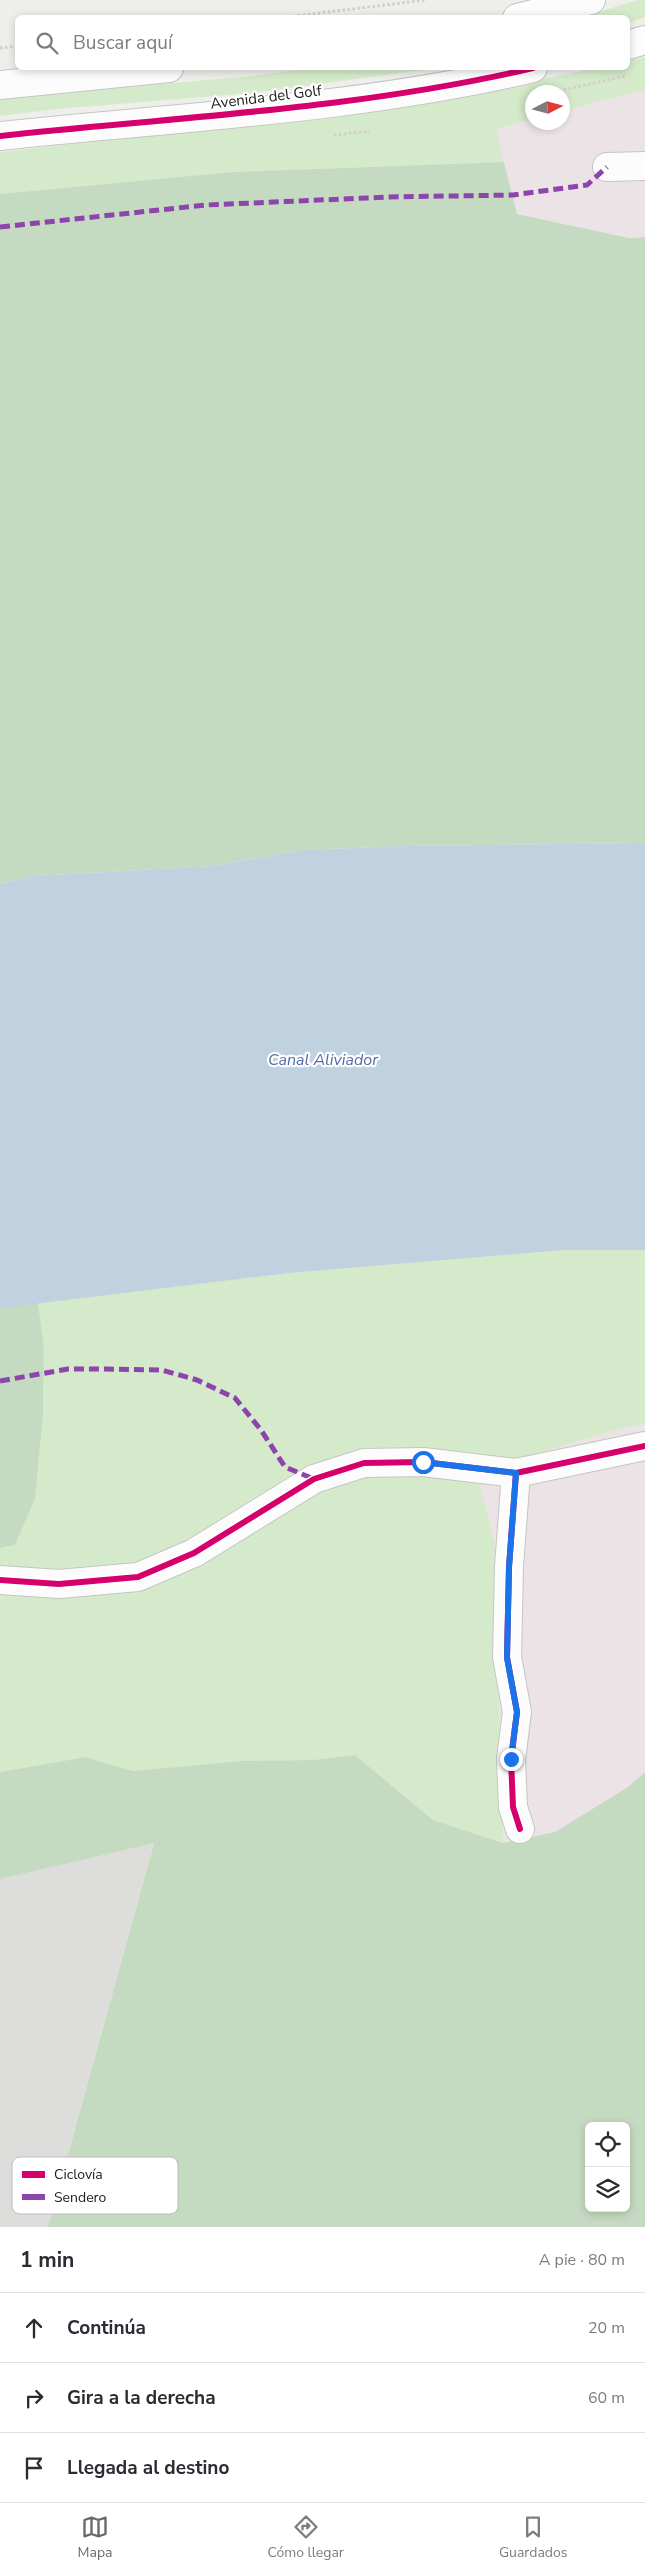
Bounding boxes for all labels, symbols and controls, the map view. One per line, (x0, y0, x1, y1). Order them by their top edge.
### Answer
search box (15, 15, 630, 70)
icon: search (33, 29, 61, 57)
text: Buscar aquí (73, 30, 172, 56)
street label: Avenida del Golf (209, 80, 324, 114)
north arrow (525, 85, 570, 130)
water label: Canal Aliviador (268, 1049, 379, 1071)
route start (412, 1451, 435, 1474)
route end (500, 1748, 523, 1771)
map controls (585, 2122, 630, 2212)
button: locate (585, 2122, 630, 2167)
legend (12, 2157, 178, 2214)
text: Ciclovía (54, 2165, 103, 2184)
button: layers (585, 2167, 630, 2212)
text: Sendero (54, 2188, 107, 2207)
text: 1 min (20, 2246, 74, 2274)
text: A pie · 80 m (539, 2249, 625, 2271)
icon: ahead (20, 2314, 48, 2342)
text: Continúa (67, 2315, 146, 2341)
text: 20 m (588, 2317, 625, 2339)
icon: right (20, 2384, 48, 2412)
text: Gira a la derecha (67, 2385, 216, 2411)
text: 60 m (588, 2387, 625, 2409)
icon: arrive (20, 2454, 48, 2482)
text: Llegada al destino (67, 2455, 229, 2481)
tab: Mapa (78, 2513, 112, 2562)
tab: Cómo llegar (267, 2513, 344, 2562)
tab: Guardados (499, 2513, 568, 2562)

